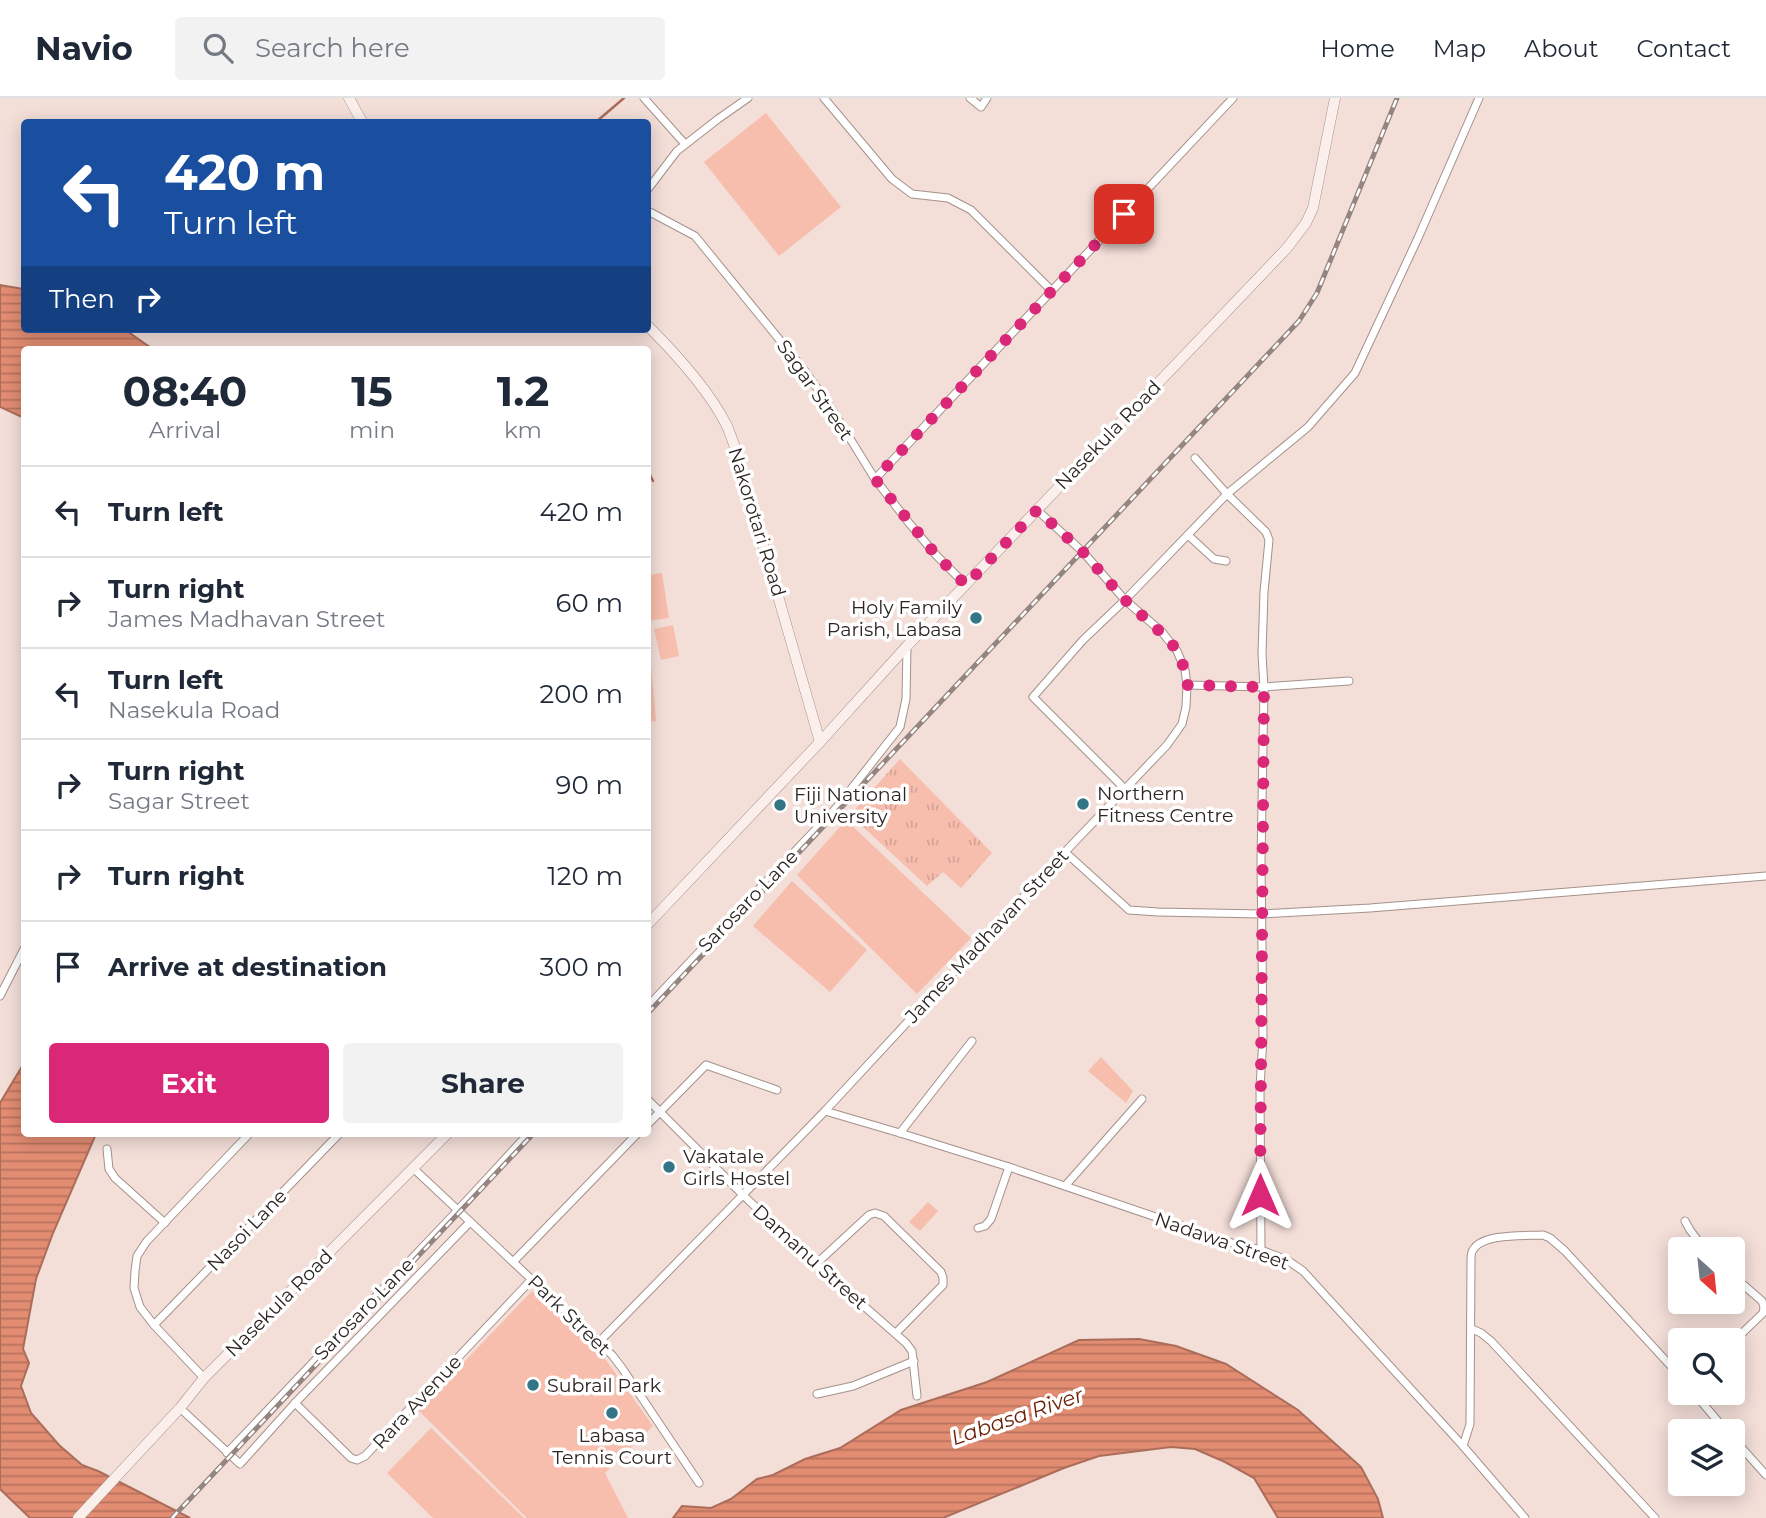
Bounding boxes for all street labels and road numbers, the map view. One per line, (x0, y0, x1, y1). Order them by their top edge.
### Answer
street label: Sagar Street (772, 335, 858, 445)
street label: Nasekula Road (1050, 376, 1166, 494)
street label: Nakorotari Road (723, 445, 791, 599)
street label: James Madhavan Street (900, 844, 1074, 1028)
street label: Sarosaro Lane (693, 845, 803, 957)
street label: Nasoi Lane (202, 1184, 292, 1276)
street label: Damanu Street (748, 1200, 872, 1315)
street label: Nadawa Street (1152, 1207, 1292, 1275)
street label: Nasekula Road (221, 1245, 337, 1361)
street label: Sarosaro Lane (309, 1253, 419, 1365)
street label: Park Street (523, 1270, 615, 1360)
street label: Rara Avenue (368, 1350, 466, 1454)

